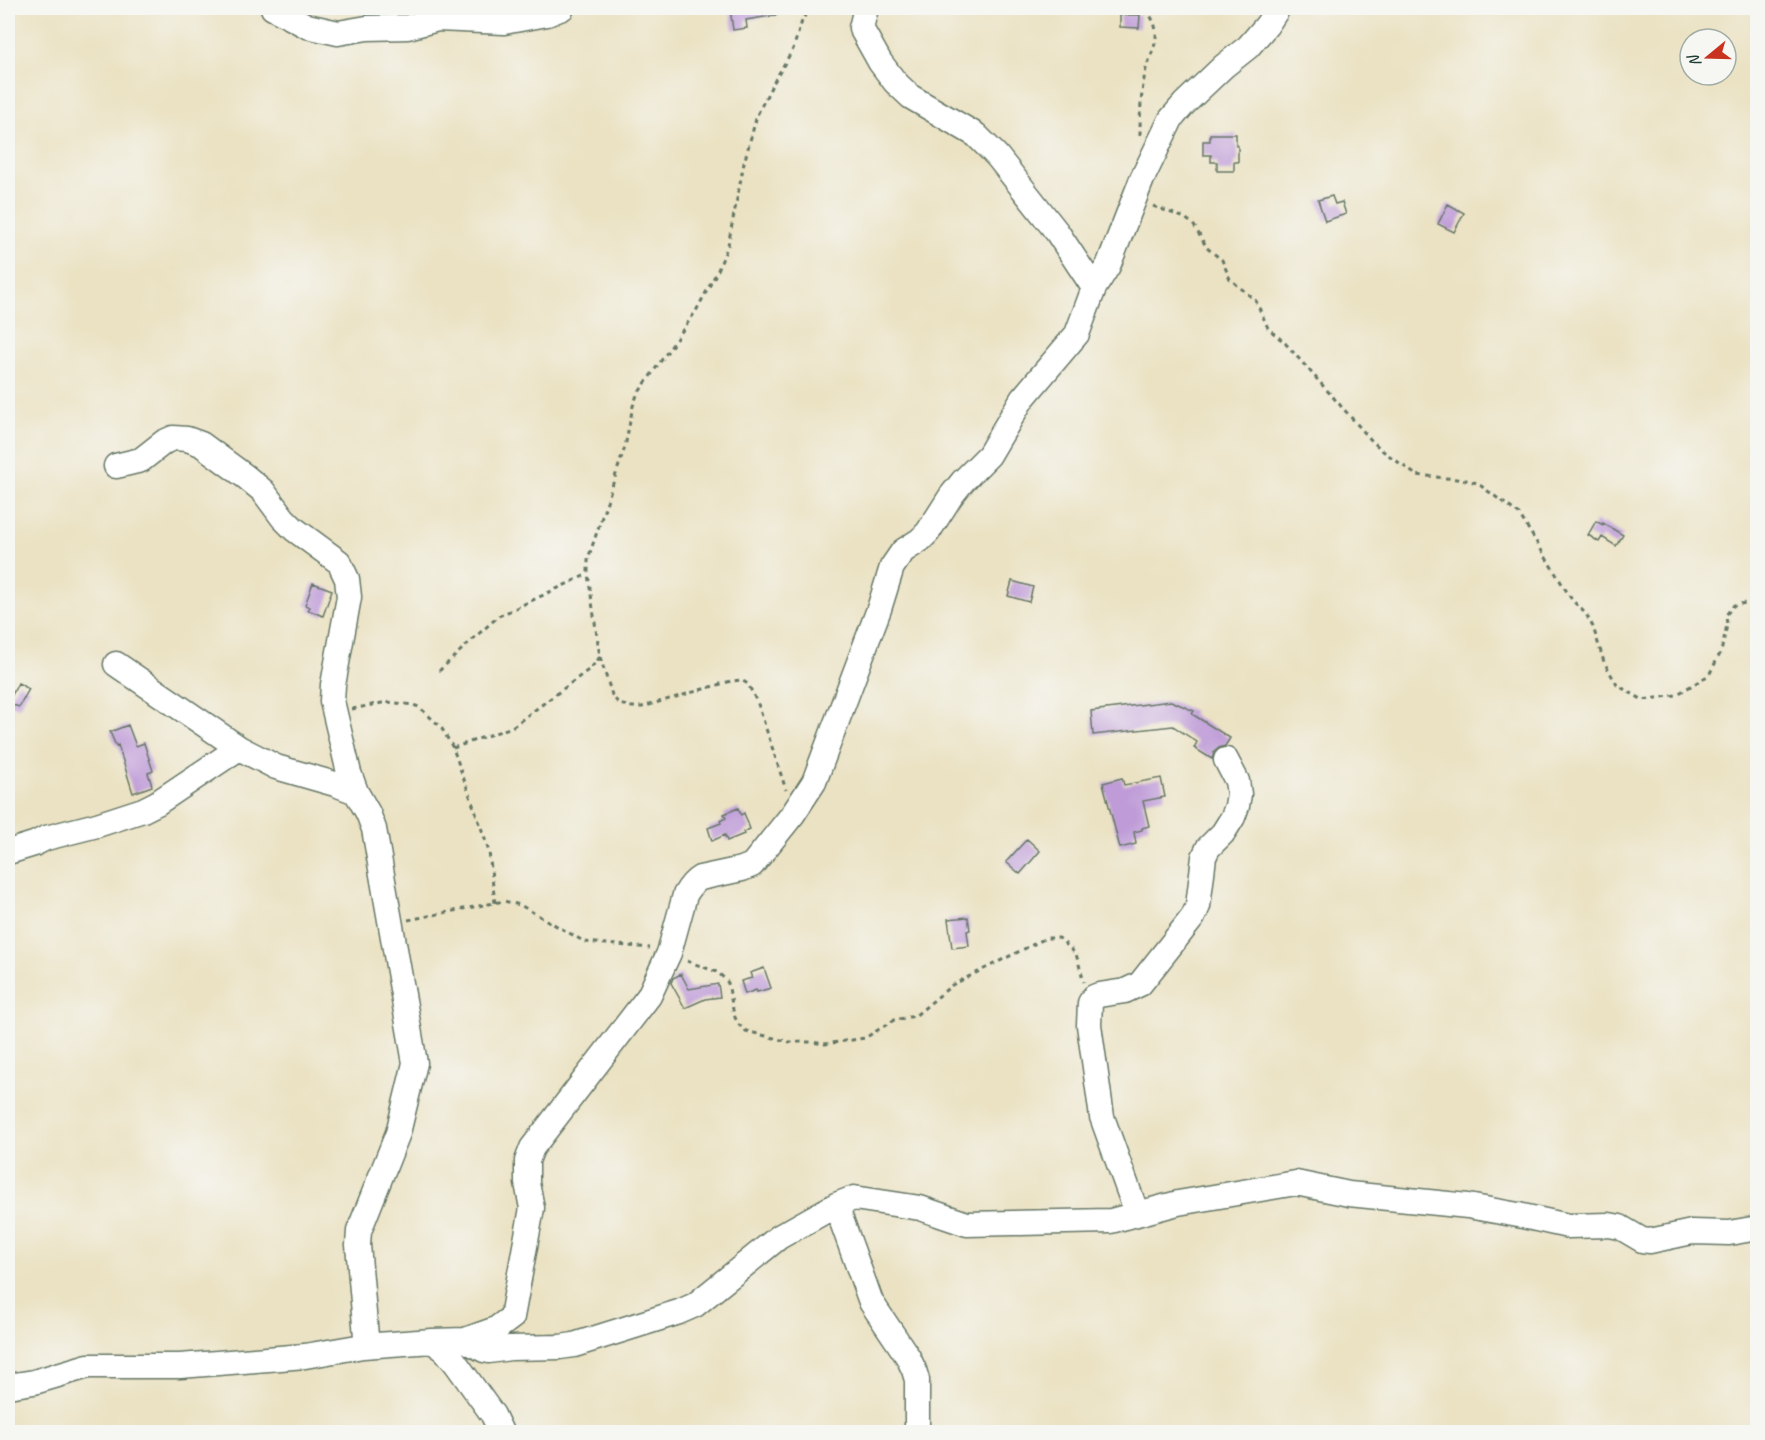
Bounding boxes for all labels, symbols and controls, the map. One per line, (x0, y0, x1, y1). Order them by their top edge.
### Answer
north arrow (1678, 27, 1738, 87)
text: N (1683, 51, 1706, 69)

